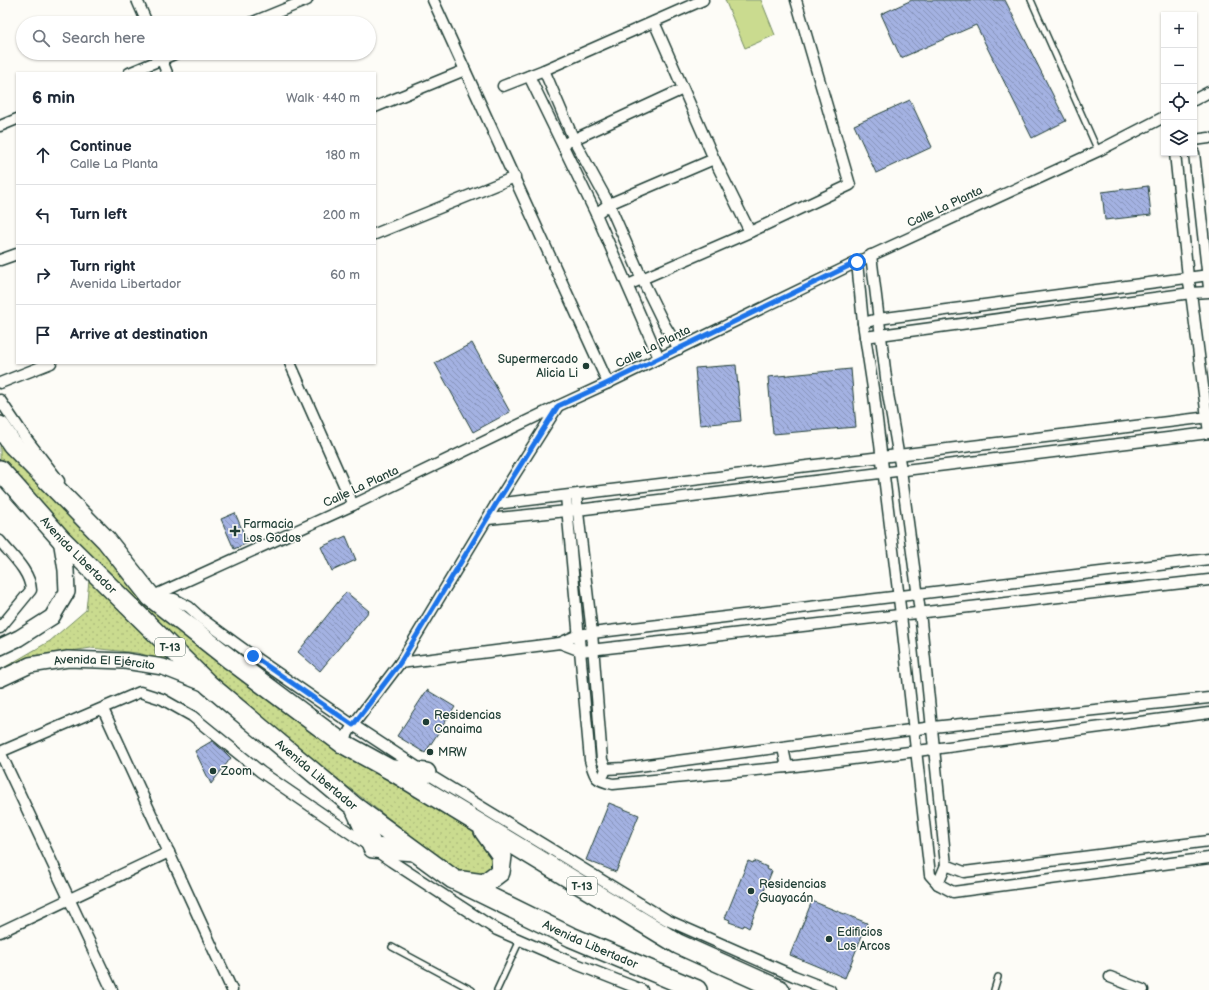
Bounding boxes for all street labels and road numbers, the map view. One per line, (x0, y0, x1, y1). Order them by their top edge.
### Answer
street label: Calle La Planta (905, 183, 985, 231)
street label: Calle La Planta (613, 322, 693, 372)
street label: Calle La Planta (321, 463, 401, 511)
street label: Avenida Libertador (37, 514, 120, 598)
road number: T-13 (155, 638, 185, 656)
street label: Avenida El Ejército (53, 651, 156, 673)
street label: Avenida Libertador (272, 736, 361, 814)
road number: T-13 (567, 877, 597, 895)
street label: Avenida Libertador (540, 917, 641, 972)

